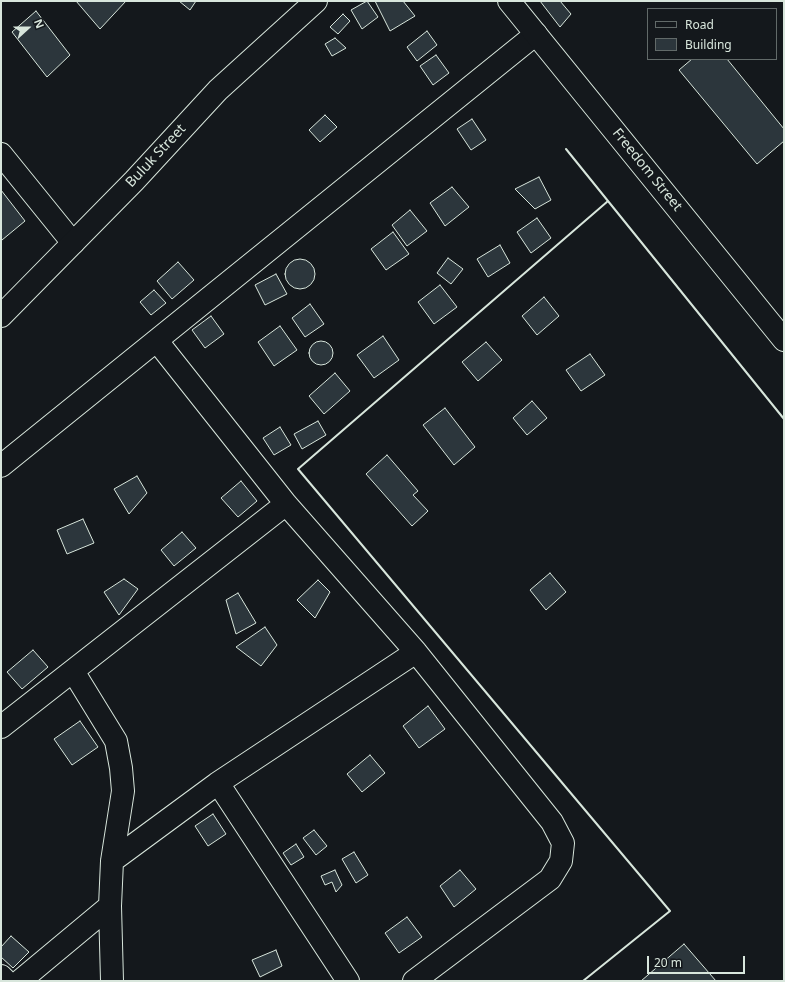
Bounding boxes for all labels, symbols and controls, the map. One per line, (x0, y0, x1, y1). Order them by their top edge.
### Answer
north arrow (8, 8, 48, 48)
legend (647, 8, 777, 60)
text: Road (685, 16, 714, 33)
text: N (31, 17, 48, 30)
text: Building (685, 36, 732, 53)
street label: Buluk Street (123, 121, 189, 191)
street label: Freedom Street (609, 125, 685, 215)
scale bar (649, 948, 747, 974)
text: 20 m (654, 954, 682, 971)

